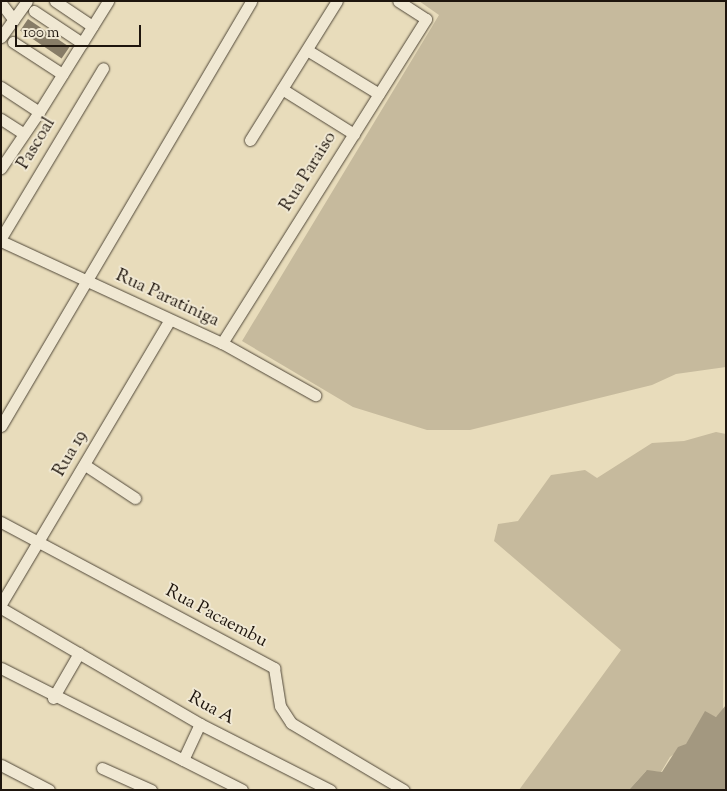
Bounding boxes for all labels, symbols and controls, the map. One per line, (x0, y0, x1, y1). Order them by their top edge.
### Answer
scale bar (18, 15, 144, 47)
text: 100 m (23, 23, 59, 44)
street label: Pascoal (13, 114, 61, 174)
street label: Rua Paraiso (276, 128, 342, 216)
street label: Rua Paratiniga (112, 266, 222, 332)
street label: Rua 19 (49, 427, 93, 481)
street label: Rua Pacaembu (161, 581, 271, 653)
street label: Rua A (184, 688, 238, 730)

